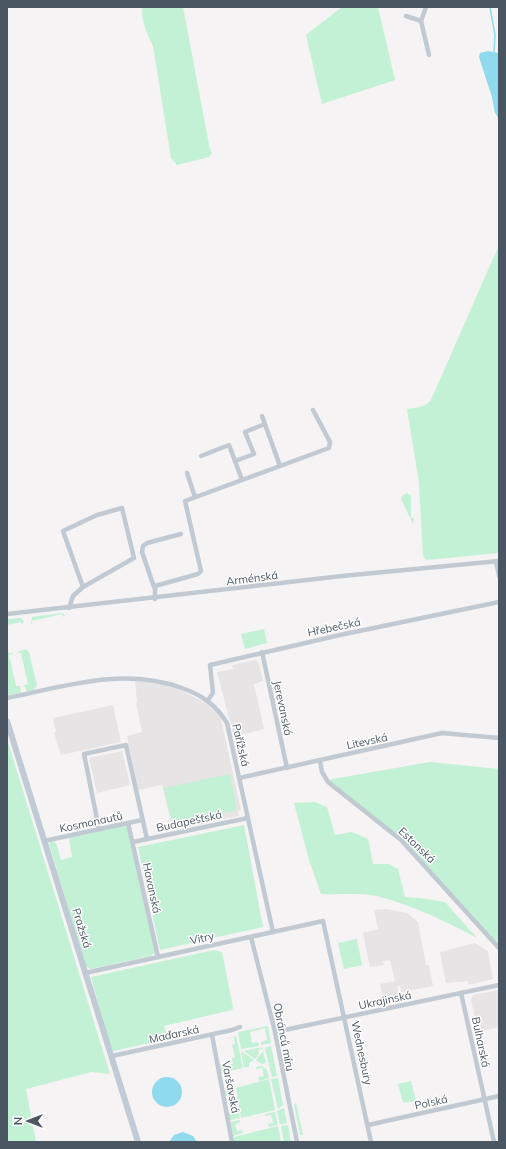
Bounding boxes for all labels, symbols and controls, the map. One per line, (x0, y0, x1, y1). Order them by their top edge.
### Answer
street label: Arménská (225, 568, 279, 588)
street label: Hřebečská (306, 615, 362, 639)
street label: Jerevanská (270, 679, 296, 737)
street label: Pařížská (229, 722, 253, 768)
street label: Litevská (345, 730, 389, 752)
street label: Budapešťská (155, 807, 223, 835)
street label: Kosmonautů (58, 808, 124, 836)
street label: Estonská (396, 824, 438, 866)
street label: Havanská (140, 861, 164, 915)
street label: Pražská (69, 906, 95, 950)
street label: Vitry (189, 929, 215, 947)
street label: Ukrajinská (357, 988, 413, 1012)
street label: Obránců míru (271, 1002, 297, 1072)
street label: Bulharská (469, 1016, 493, 1068)
street label: Wednesbury (348, 1020, 376, 1086)
street label: Maďarská (148, 1022, 200, 1046)
street label: Varšavská (219, 1060, 243, 1114)
street label: Polská (413, 1092, 449, 1112)
north arrow (8, 1101, 48, 1141)
text: N (11, 1117, 25, 1125)

